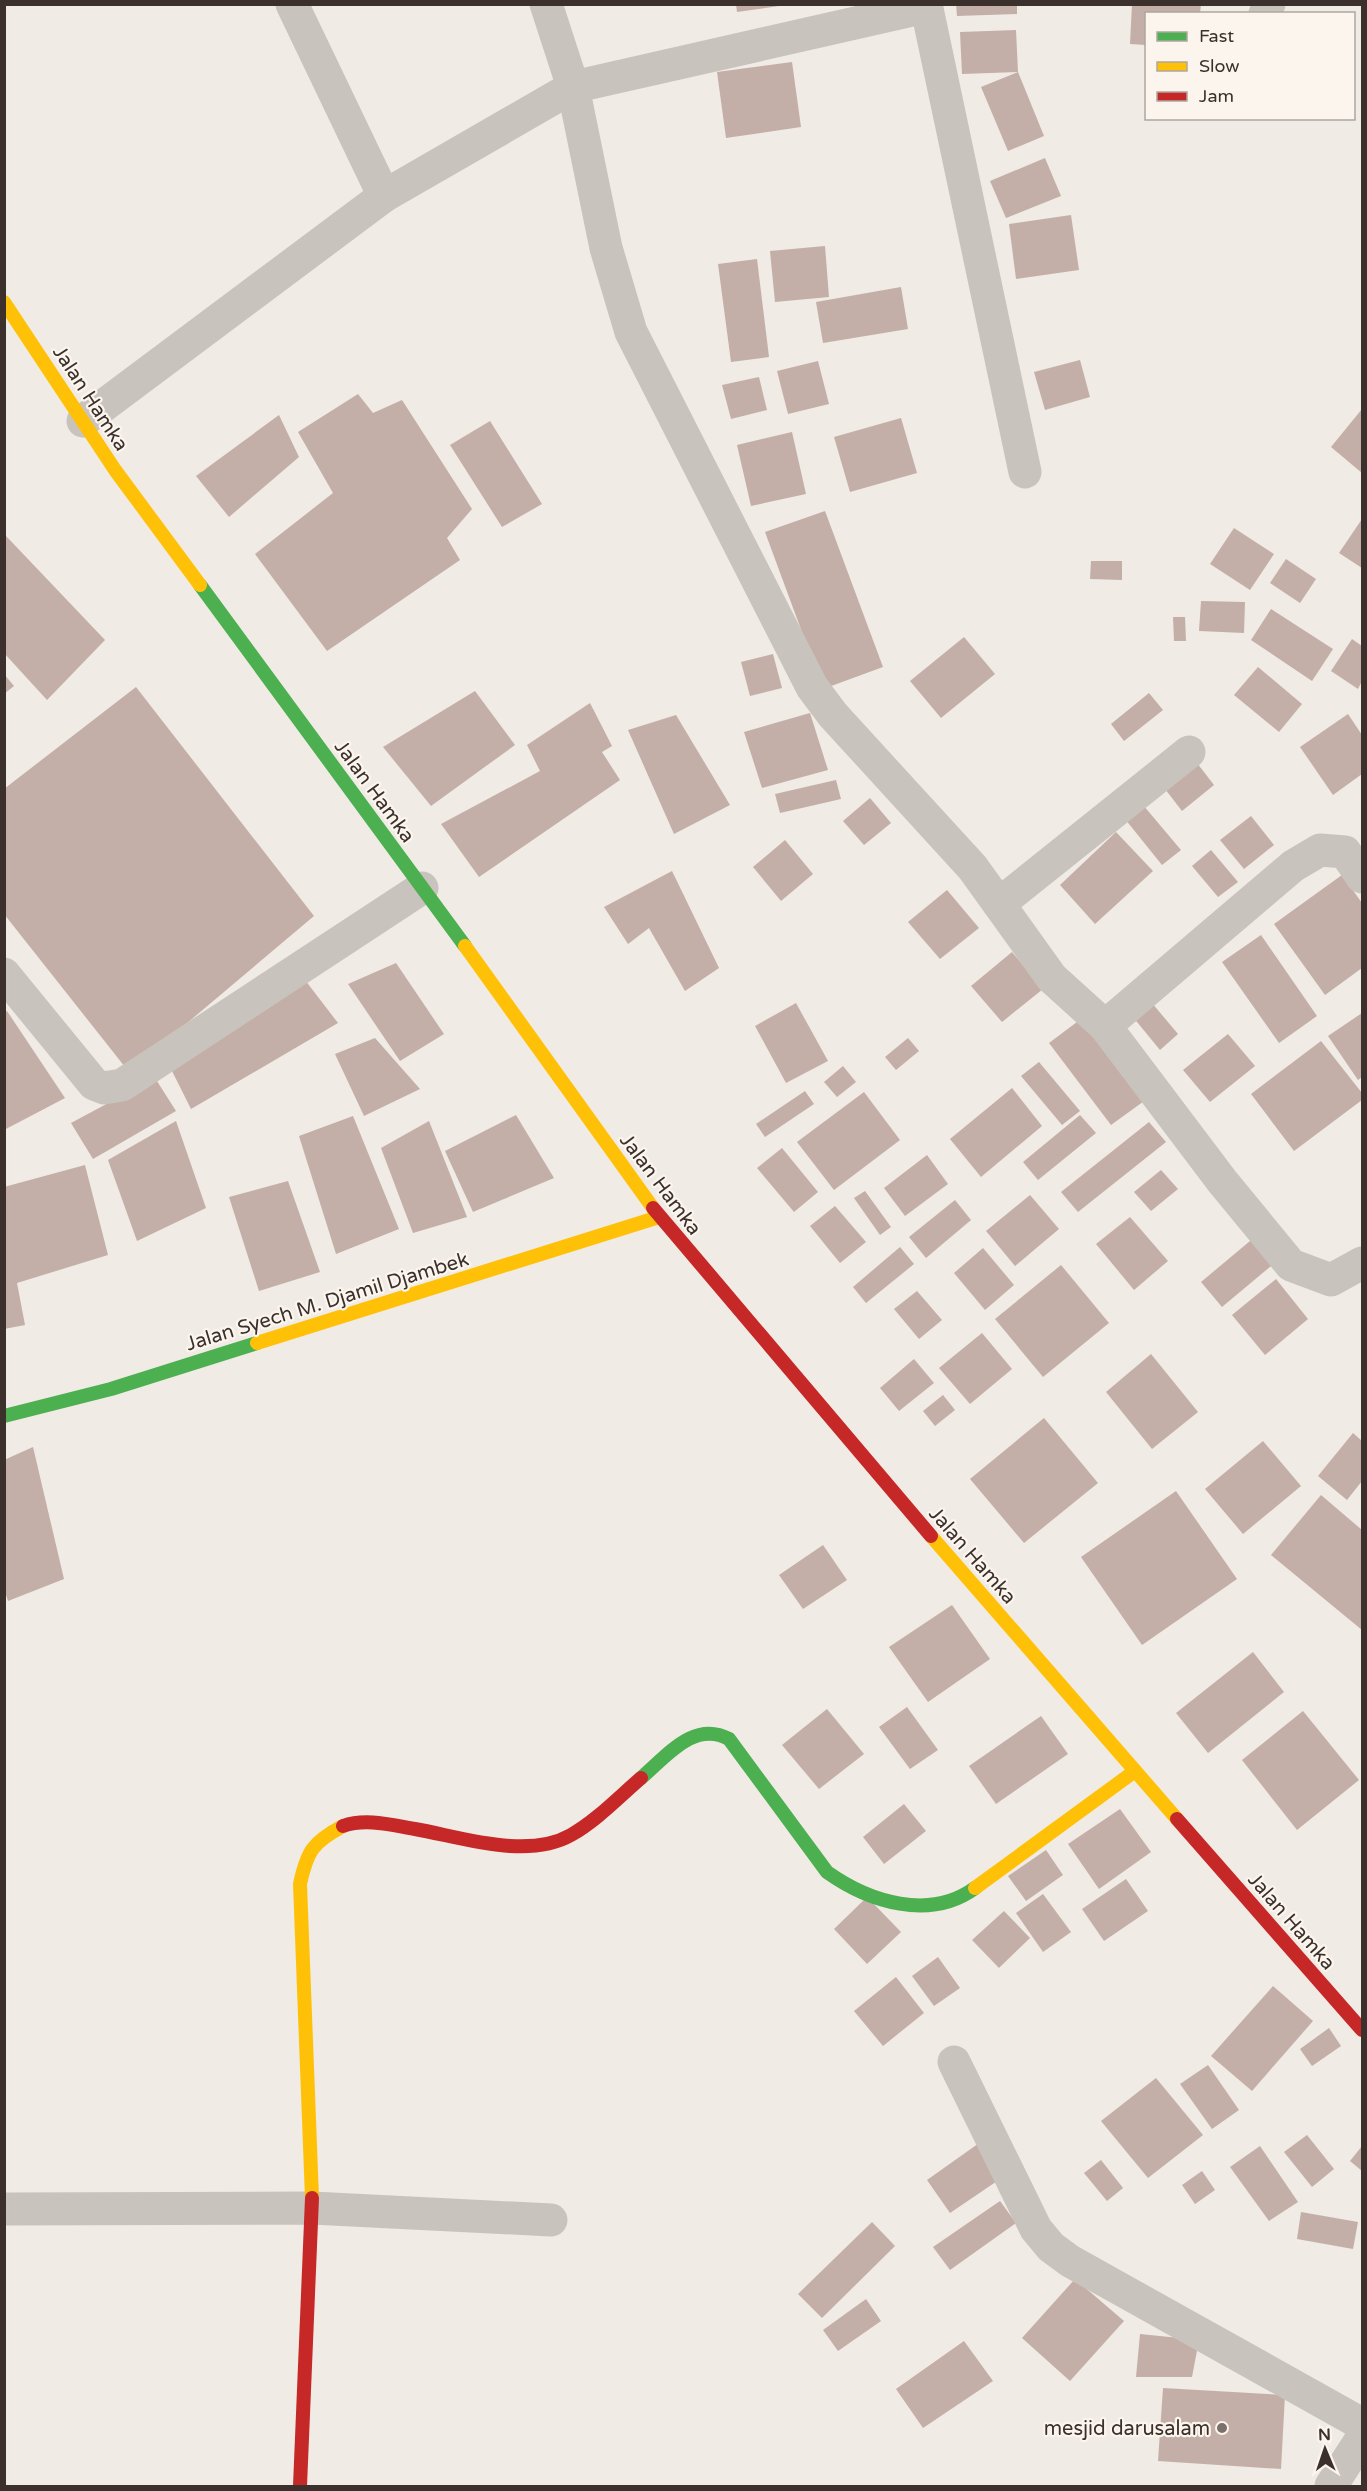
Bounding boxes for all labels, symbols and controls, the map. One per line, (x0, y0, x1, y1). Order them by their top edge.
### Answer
legend (1145, 12, 1355, 120)
text: Fast (1199, 25, 1234, 47)
text: Slow (1199, 55, 1240, 77)
text: Jam (1199, 85, 1234, 107)
street label: Jalan Hamka (47, 341, 133, 456)
street label: Jalan Hamka (329, 736, 419, 848)
street label: Jalan Hamka (614, 1129, 706, 1240)
street label: Jalan Syech M. Djamil Djambek (183, 1247, 472, 1356)
street label: Jalan Hamka (924, 1502, 1021, 1609)
street label: Jalan Hamka (1243, 1868, 1340, 1975)
place label: mesjid darusalam (1044, 2417, 1210, 2441)
north arrow (1295, 2419, 1355, 2479)
marker: mesjid darusalam (1215, 2421, 1229, 2435)
text: N (1318, 2425, 1331, 2445)

